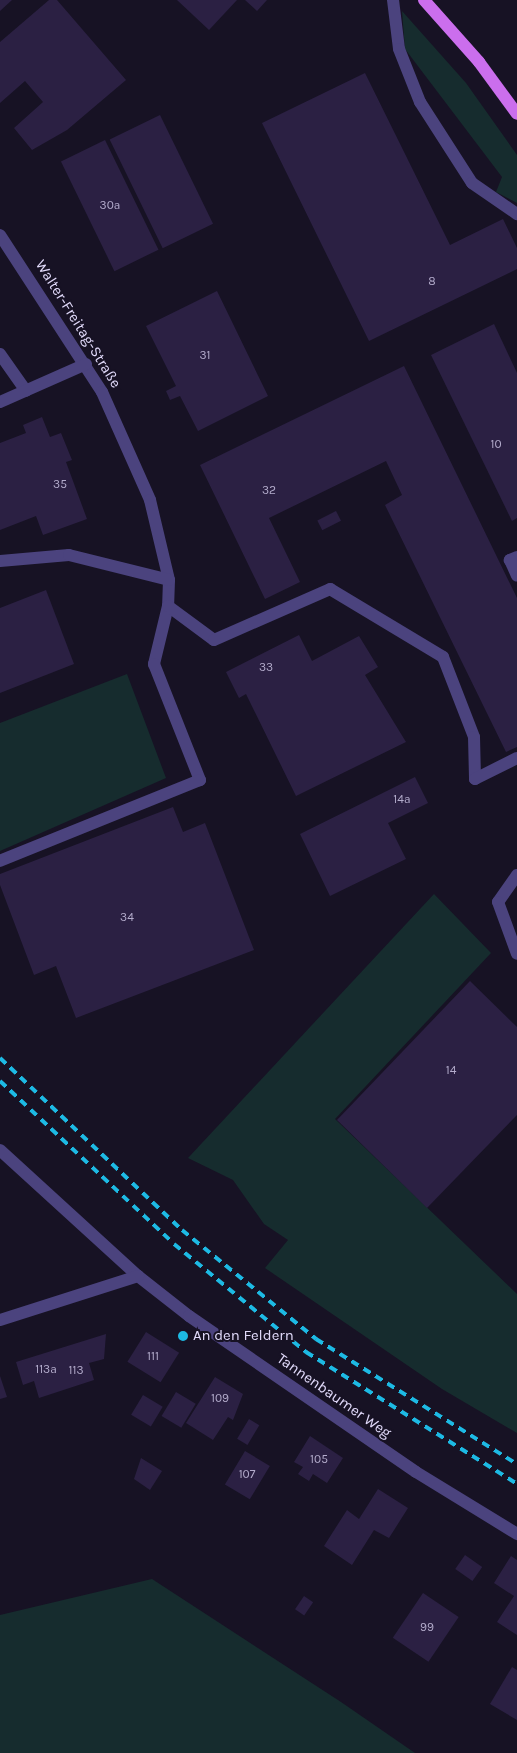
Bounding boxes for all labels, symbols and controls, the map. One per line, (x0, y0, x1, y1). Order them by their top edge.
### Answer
house number: 30a (100, 199, 120, 213)
street label: Walter-Freitag-Straße (31, 257, 125, 391)
house number: 8 (428, 275, 436, 289)
house number: 31 (199, 349, 211, 363)
house number: 10 (490, 438, 502, 452)
house number: 35 (53, 478, 67, 492)
house number: 32 (262, 484, 276, 498)
house number: 33 (259, 661, 273, 675)
house number: 14a (393, 793, 411, 807)
house number: 34 (120, 911, 134, 925)
house number: 14 (446, 1064, 456, 1078)
place label: An den Feldern (193, 1327, 294, 1345)
marker: An den Feldern (177, 1330, 189, 1342)
house number: 111 (147, 1350, 159, 1364)
street label: Tannenbaumer Weg (273, 1350, 395, 1442)
house number: 113a (35, 1363, 57, 1377)
house number: 113 (68, 1364, 84, 1378)
house number: 109 (211, 1392, 229, 1406)
house number: 105 (310, 1453, 328, 1467)
house number: 107 (239, 1468, 255, 1482)
house number: 99 (420, 1621, 434, 1635)

